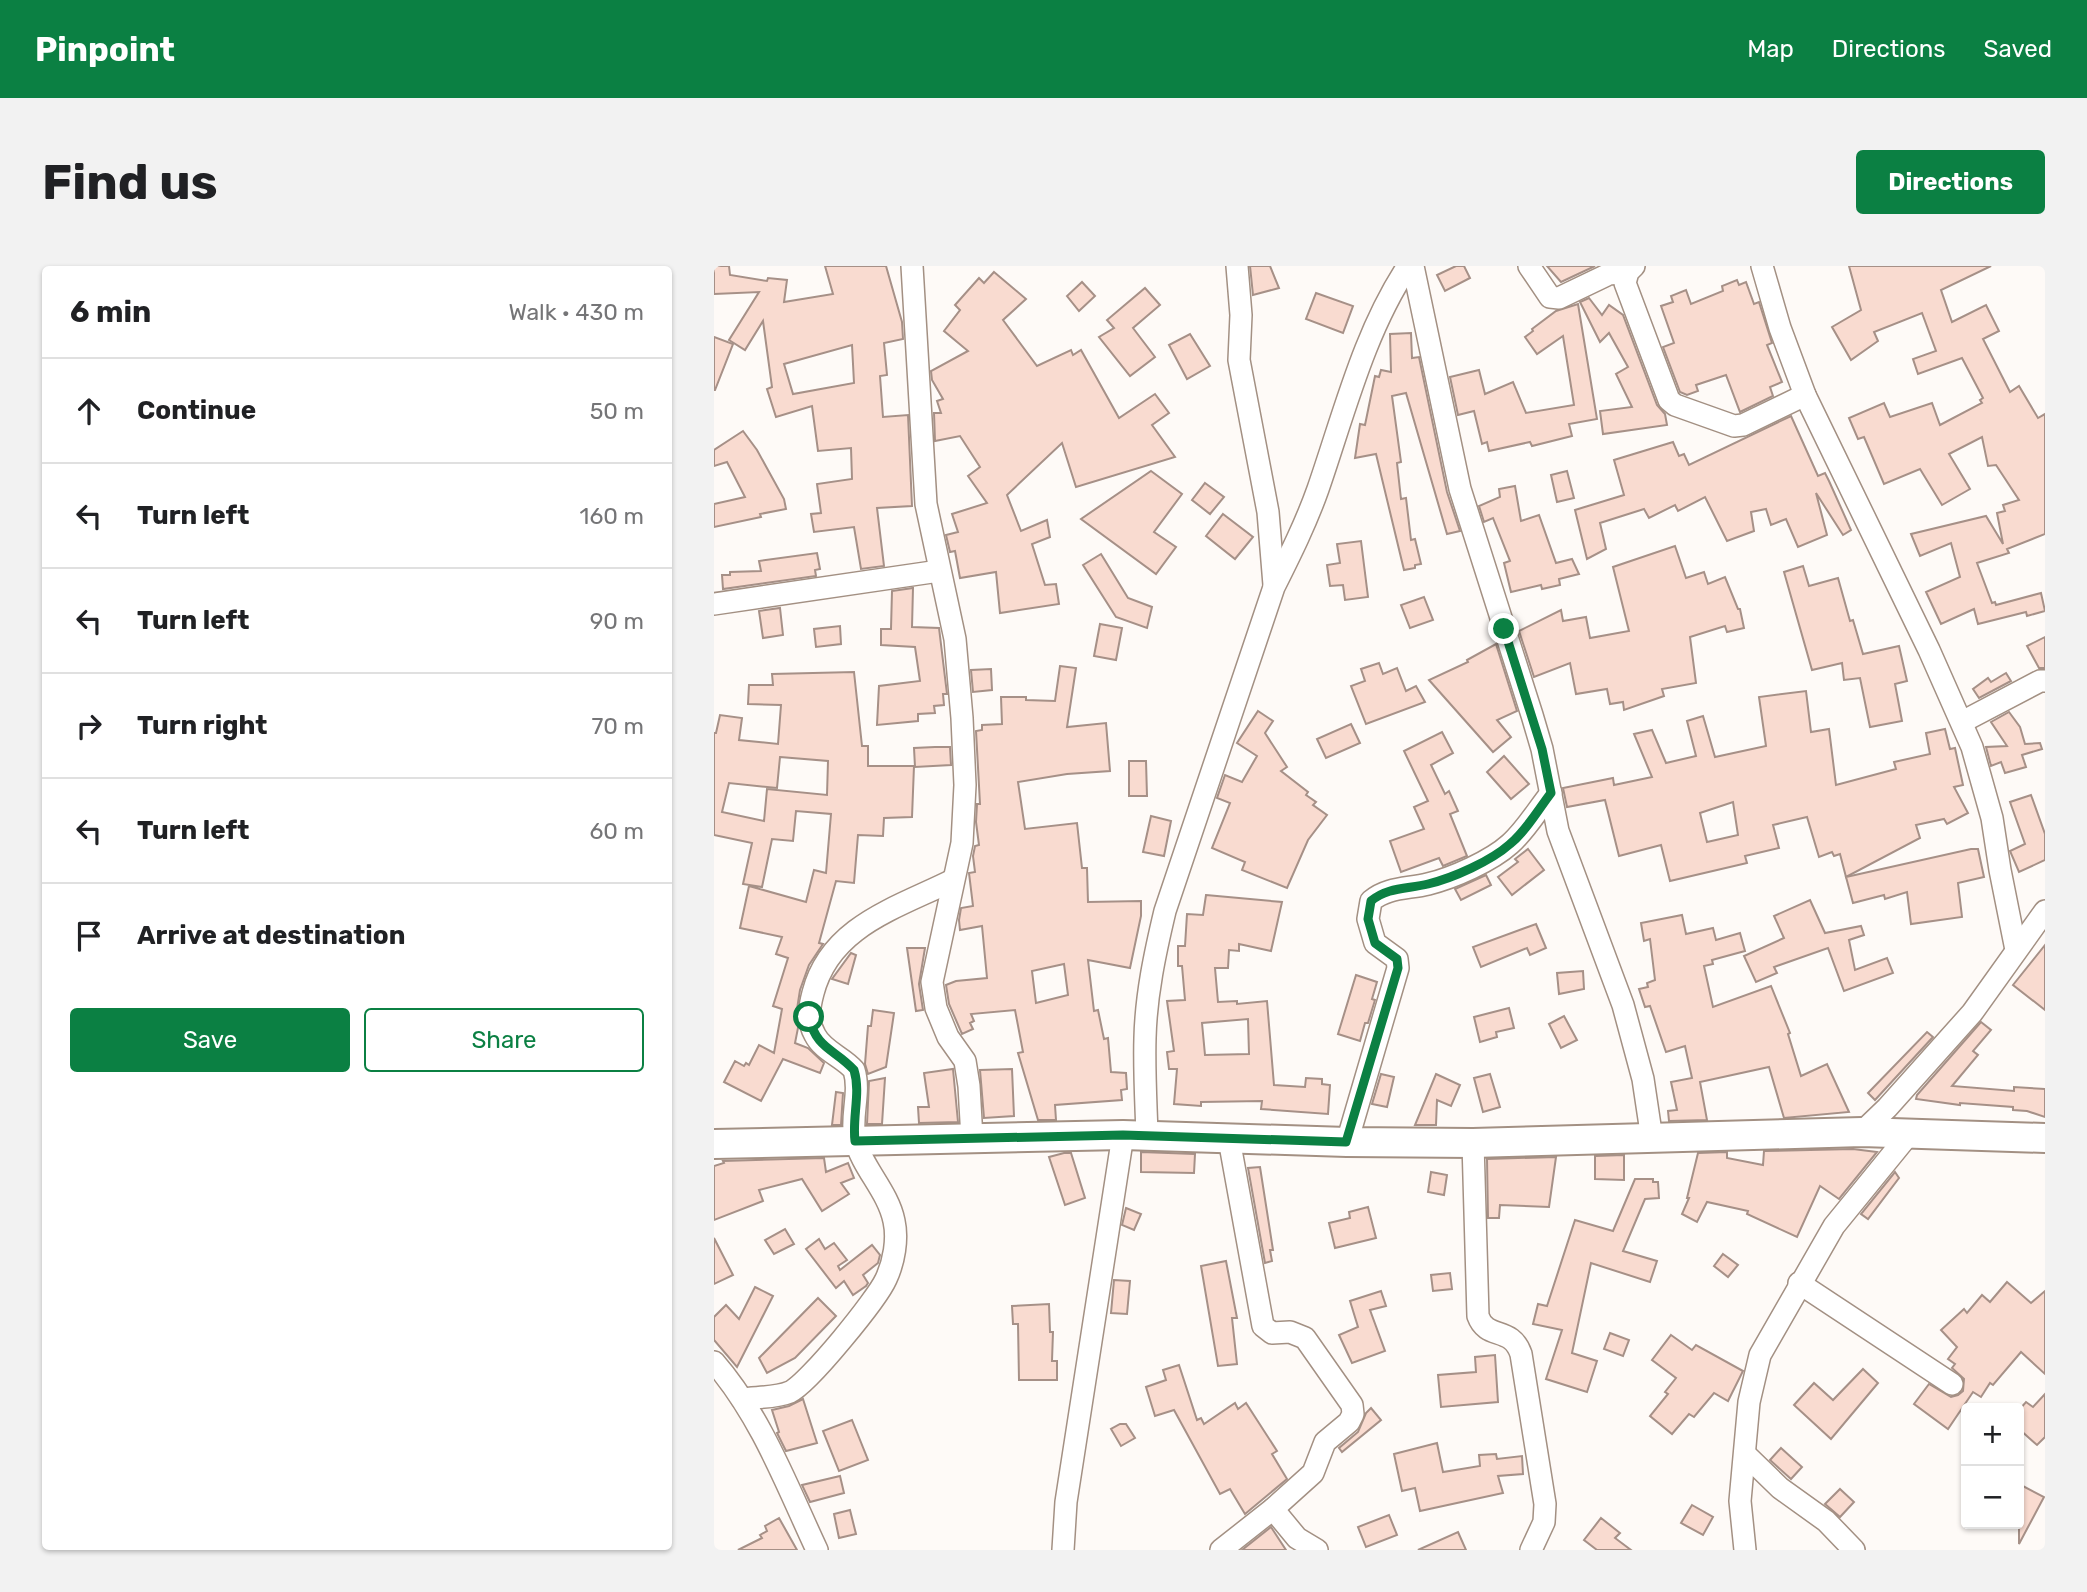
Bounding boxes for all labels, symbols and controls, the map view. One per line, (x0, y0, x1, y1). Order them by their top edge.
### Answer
text: Pinpoint (35, 30, 175, 69)
text: Map (1747, 35, 1794, 63)
text: Directions (1832, 35, 1945, 63)
text: Saved (1983, 35, 2052, 63)
button: Directions (1856, 150, 2045, 214)
text: Find us (42, 153, 218, 211)
text: 6 min (70, 294, 151, 330)
text: Walk · 430 m (509, 298, 644, 326)
icon: ahead (70, 392, 108, 430)
text: Continue (137, 395, 256, 426)
text: 50 m (590, 397, 644, 425)
icon: left (70, 497, 108, 535)
text: Turn left (137, 500, 249, 531)
text: 160 m (580, 502, 644, 530)
icon: left (70, 602, 108, 640)
text: Turn left (137, 605, 249, 636)
text: 90 m (590, 607, 644, 635)
route end (1488, 613, 1519, 644)
icon: right (70, 707, 108, 745)
text: Turn right (137, 710, 267, 741)
text: 70 m (592, 712, 644, 740)
icon: left (70, 812, 108, 850)
text: Turn left (137, 815, 249, 846)
text: 60 m (589, 817, 644, 845)
icon: arrive (70, 917, 108, 955)
text: Arrive at destination (137, 920, 405, 951)
route start (793, 1001, 824, 1032)
button: Save (70, 1008, 350, 1072)
button: Share (364, 1008, 644, 1072)
map controls (1961, 1403, 2024, 1529)
button: + (1961, 1403, 2024, 1466)
button: − (1961, 1466, 2024, 1529)

